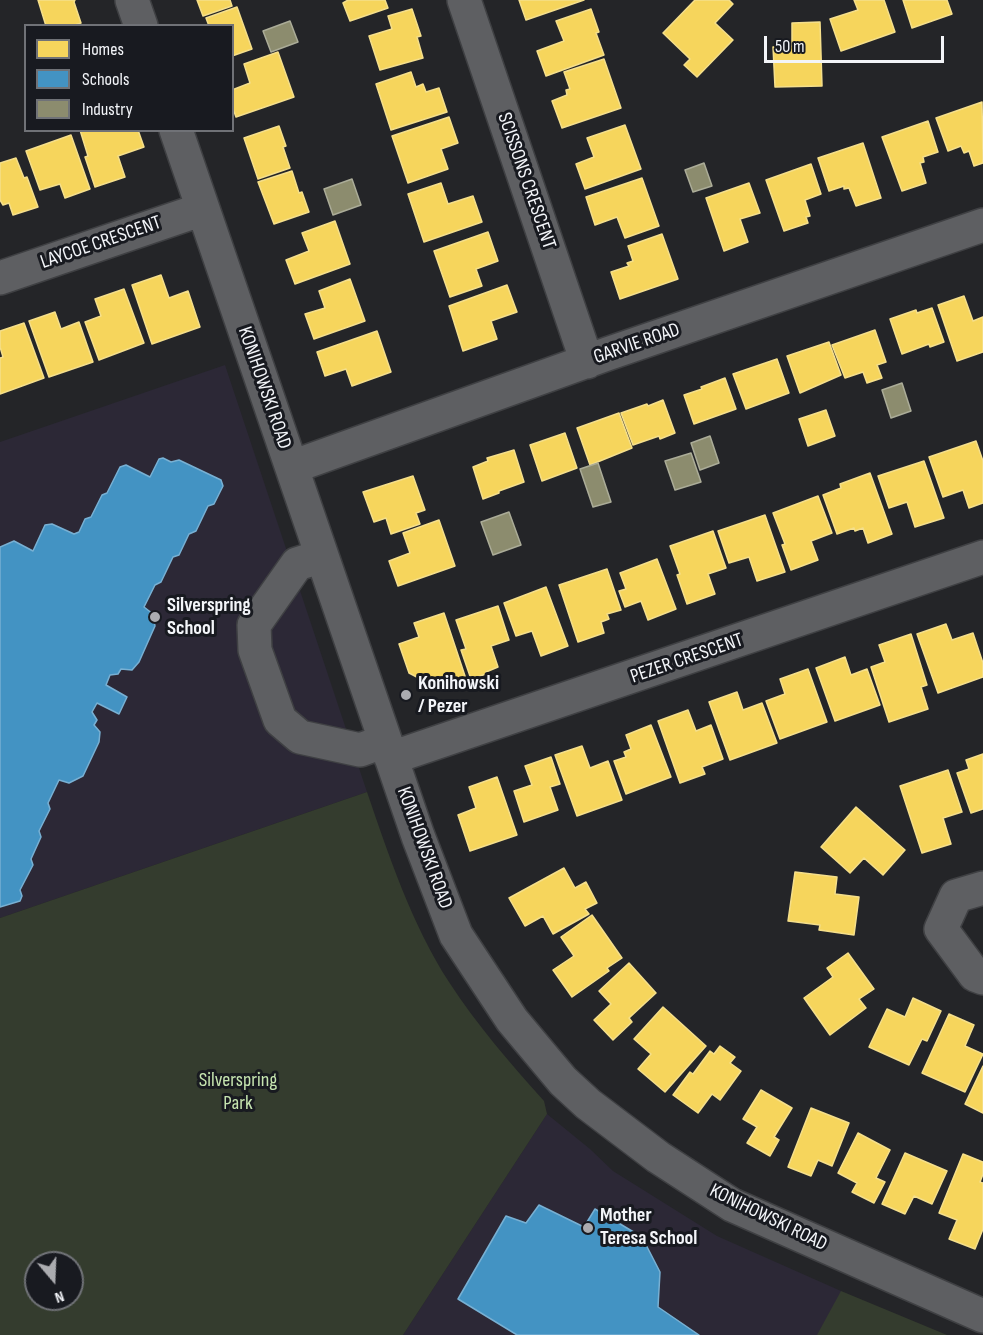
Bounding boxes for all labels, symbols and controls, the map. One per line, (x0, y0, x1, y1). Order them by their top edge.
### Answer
legend (24, 24, 234, 132)
scale bar (767, 24, 947, 62)
text: 50 m (775, 36, 805, 57)
text: Homes (82, 39, 124, 60)
text: Schools (82, 69, 129, 90)
text: Industry (82, 99, 133, 120)
street label: SCISSONS CRESCENT (491, 110, 561, 252)
street label: LAYCOE CRESCENT (37, 211, 165, 275)
street label: GARVIE ROAD (591, 318, 683, 370)
street label: KONIHOWSKI ROAD (232, 324, 296, 452)
place label: Silverspring School (167, 594, 251, 641)
marker: Silverspring School (148, 610, 162, 624)
street label: PEZER CRESCENT (627, 629, 747, 689)
place label: Konihowski / Pezer (418, 672, 499, 719)
marker: Konihowski / Pezer (399, 688, 413, 702)
street label: KONIHOWSKI ROAD (391, 784, 457, 912)
park label: Silverspring Park (199, 1069, 277, 1116)
street label: KONIHOWSKI ROAD (705, 1179, 831, 1257)
place label: Mother Teresa School (600, 1204, 697, 1251)
marker: Mother Teresa School (581, 1221, 595, 1235)
north arrow (24, 1251, 84, 1311)
text: N (52, 1286, 67, 1307)

